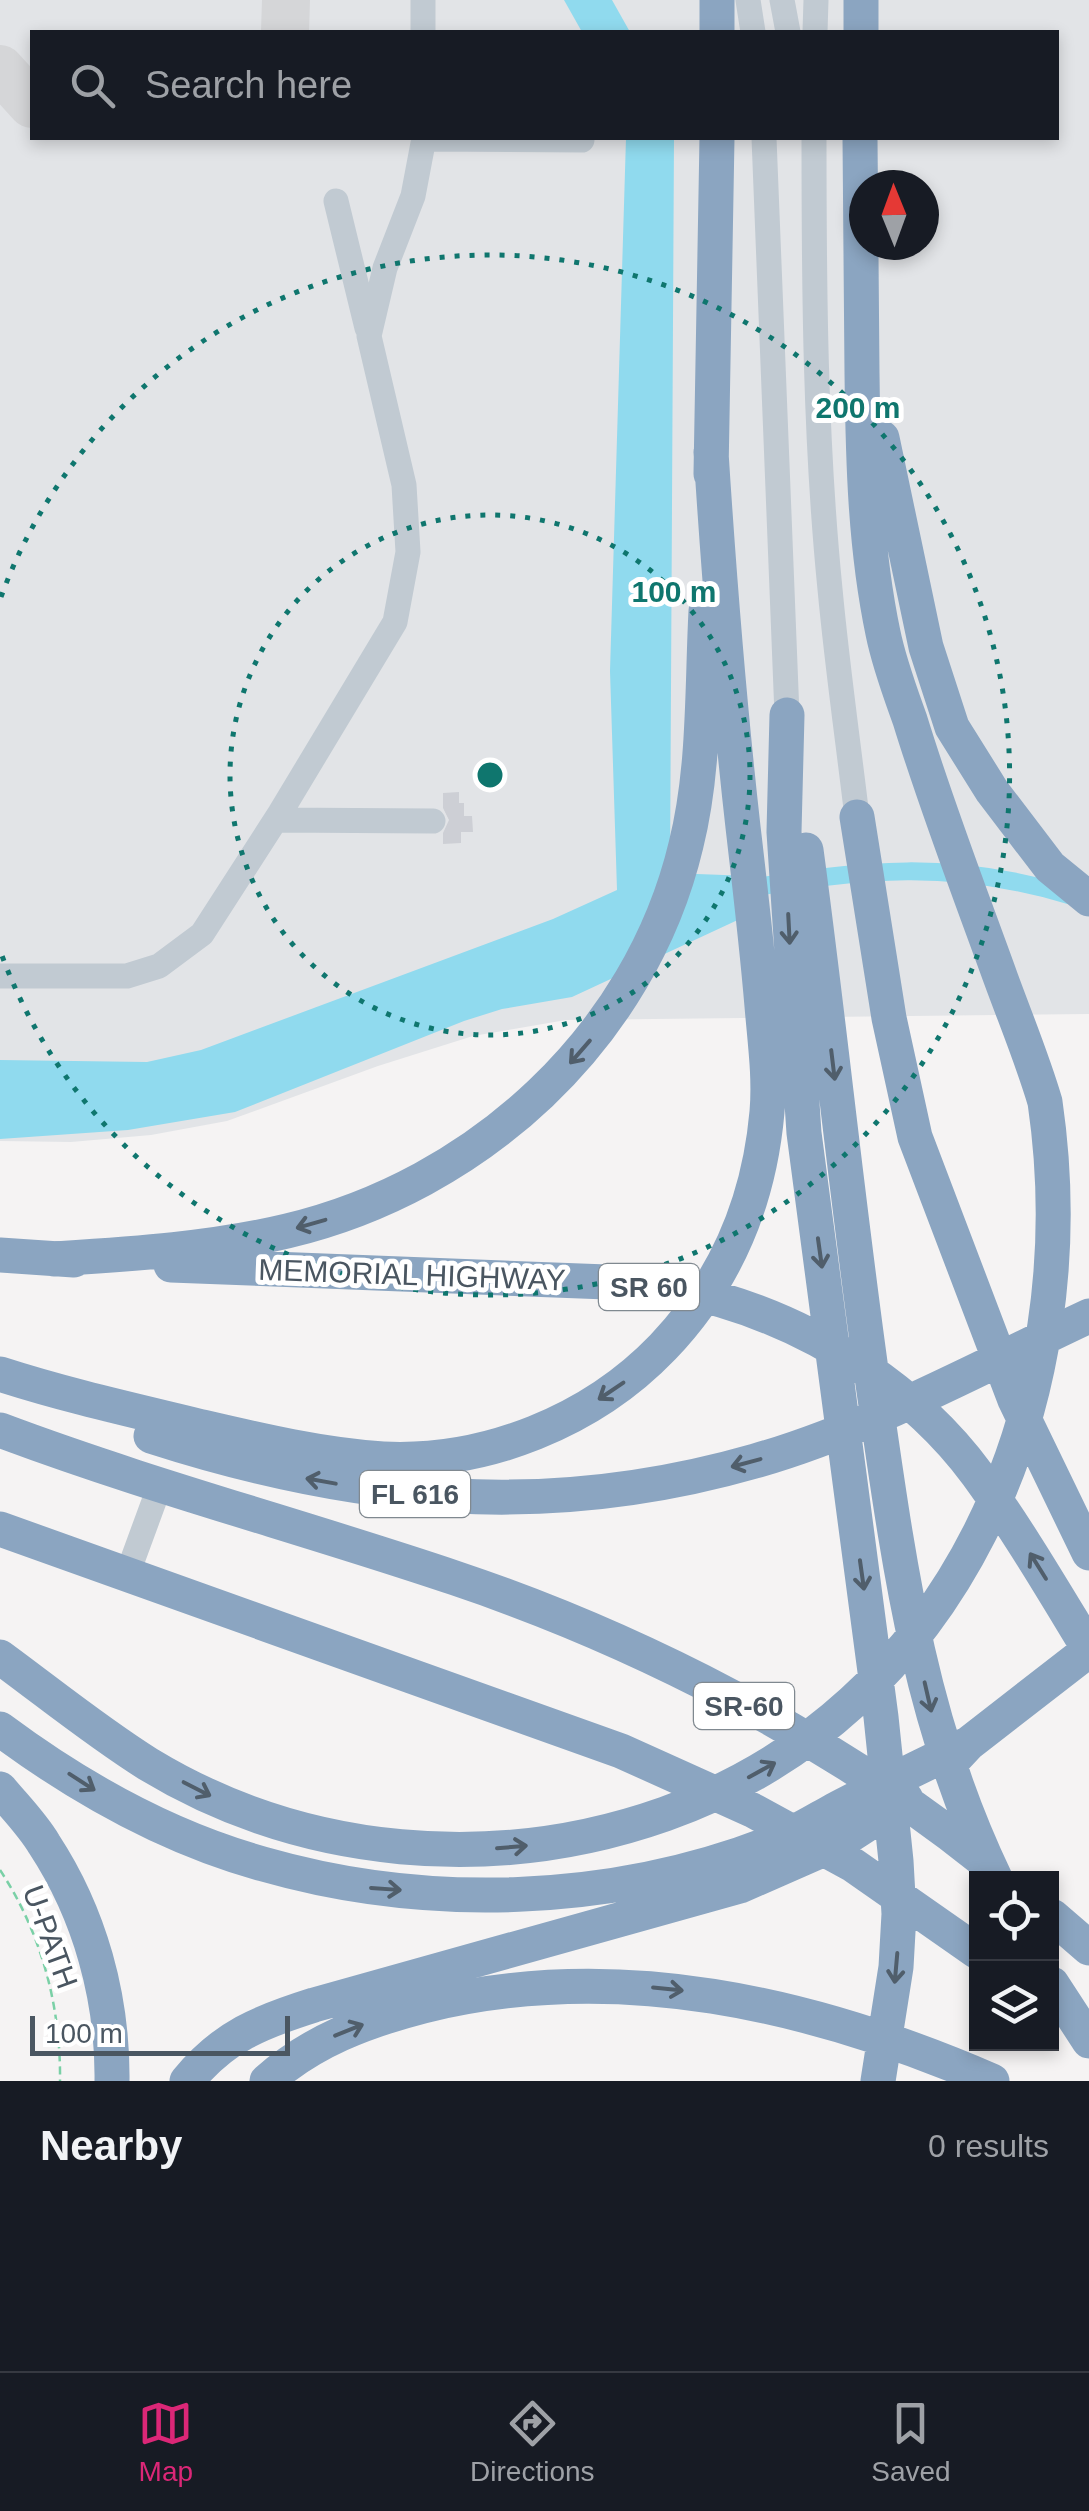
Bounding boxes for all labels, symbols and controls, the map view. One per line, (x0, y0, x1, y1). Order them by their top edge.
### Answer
search box (30, 30, 1059, 140)
icon: search (65, 58, 120, 113)
text: Search here (145, 64, 352, 106)
north arrow (849, 170, 939, 260)
text: 200 m (815, 391, 901, 424)
text: 100 m (631, 575, 717, 608)
centre of rings (472, 757, 508, 793)
one-way arrow (780, 913, 799, 945)
one-way arrow (570, 1038, 592, 1064)
one-way arrow (824, 1048, 843, 1080)
one-way arrow (296, 1216, 327, 1234)
one-way arrow (811, 1236, 830, 1268)
street label: MEMORIAL HIGHWAY (258, 1253, 566, 1296)
road number: SR 60 (599, 1264, 699, 1310)
one-way arrow (597, 1380, 625, 1401)
one-way arrow (731, 1455, 763, 1474)
one-way arrow (305, 1471, 338, 1490)
road number: FL 616 (360, 1471, 470, 1517)
one-way arrow (1027, 1552, 1048, 1581)
one-way arrow (854, 1558, 872, 1591)
one-way arrow (920, 1680, 938, 1712)
road number: SR-60 (694, 1683, 794, 1729)
one-way arrow (746, 1760, 776, 1780)
one-way arrow (67, 1772, 95, 1793)
one-way arrow (181, 1780, 211, 1799)
one-way arrow (495, 1838, 527, 1857)
map controls (969, 1871, 1059, 2051)
button: locate (969, 1871, 1059, 1961)
one-way arrow (369, 1880, 401, 1899)
street label: U-PATH (17, 1881, 84, 1993)
one-way arrow (886, 1951, 905, 1983)
button: layers (969, 1961, 1059, 2051)
one-way arrow (652, 1980, 684, 1999)
scale bar (30, 2011, 290, 2056)
text: 100 m (45, 2018, 123, 2049)
one-way arrow (333, 2019, 364, 2037)
text: Nearby (40, 2122, 182, 2169)
text: 0 results (928, 2128, 1049, 2164)
tab: Map (138, 2396, 193, 2488)
tab: Directions (470, 2396, 595, 2488)
tab: Saved (871, 2396, 951, 2488)

